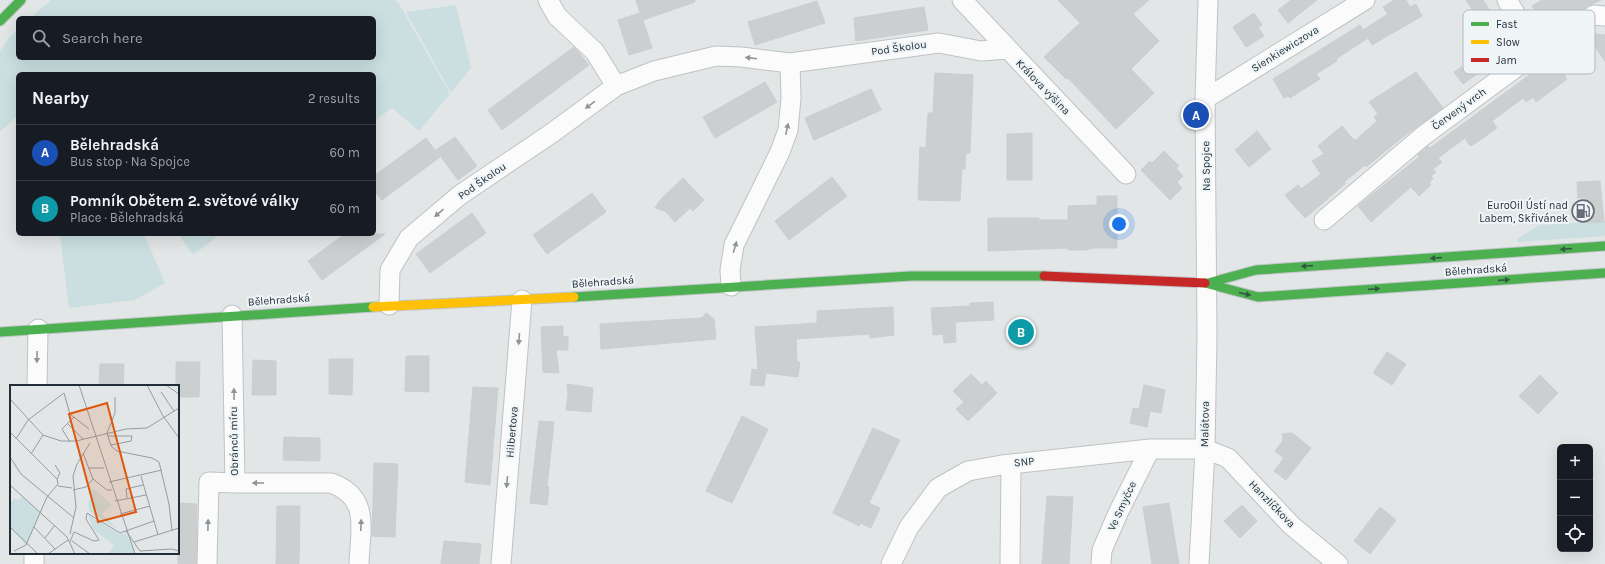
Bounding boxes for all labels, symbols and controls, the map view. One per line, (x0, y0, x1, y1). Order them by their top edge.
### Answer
legend (1463, 10, 1595, 74)
search box (16, 16, 376, 60)
text: Fast (1496, 18, 1517, 31)
street label: Sienkiewiczova (1249, 23, 1321, 75)
icon: search (30, 27, 52, 49)
text: Search here (62, 29, 143, 47)
street label: Pod Školou (870, 36, 928, 58)
text: Slow (1496, 36, 1520, 49)
text: Jam (1496, 54, 1517, 67)
one-way arrow (745, 55, 757, 61)
street label: Králova výšina (1013, 56, 1073, 118)
street label: Červený vrch (1428, 83, 1489, 133)
text: Nearby (32, 88, 89, 108)
text: 2 results (308, 91, 360, 106)
pin: A (1183, 100, 1209, 130)
one-way arrow (585, 101, 596, 109)
one-way arrow (785, 122, 791, 135)
text: Bělehradská (70, 136, 159, 154)
street label: Na Spojce (1199, 141, 1213, 191)
text: A (41, 145, 49, 160)
text: 60 m (330, 145, 360, 160)
text: Bus stop · Na Spojce (70, 154, 190, 169)
street label: Pod Školou (454, 158, 509, 202)
text: Pomník Obětem 2. světové války (70, 192, 299, 210)
place label: EuroOil Ústí nad Labem, Skřivánek (1479, 197, 1568, 225)
fuel station icon: EuroOil Ústí nad Labem, Skřivánek (1570, 198, 1596, 224)
text: B (41, 201, 49, 216)
text: 60 m (330, 201, 360, 216)
one-way arrow (433, 208, 444, 217)
text: Place · Bělehradská (70, 210, 184, 225)
your location (1109, 214, 1129, 234)
one-way arrow (732, 241, 738, 253)
one-way arrow (1560, 246, 1572, 253)
one-way arrow (1429, 255, 1442, 261)
street label: Bělehradská (1444, 261, 1508, 279)
one-way arrow (1301, 263, 1313, 270)
street label: Bělehradská (571, 273, 635, 291)
one-way arrow (1498, 276, 1510, 283)
one-way arrow (1368, 285, 1380, 292)
street label: Bělehradská (247, 291, 311, 309)
one-way arrow (1239, 292, 1251, 298)
pin: B (1008, 317, 1034, 347)
one-way arrow (516, 333, 523, 345)
one-way arrow (34, 351, 40, 364)
inset map (10, 385, 179, 554)
one-way arrow (231, 387, 237, 400)
street label: Malátova (1198, 401, 1212, 447)
street label: Obránců míru (227, 406, 241, 476)
street label: Hilbertova (503, 406, 521, 458)
map controls (1557, 444, 1593, 552)
button: + (1557, 444, 1593, 480)
street label: SNP (1013, 454, 1035, 470)
one-way arrow (504, 476, 511, 488)
street label: Hanzlíčkova (1246, 478, 1298, 530)
street label: Ve Smyčce (1105, 479, 1139, 533)
one-way arrow (251, 480, 264, 486)
button: − (1557, 480, 1593, 516)
button: locate (1557, 516, 1593, 552)
one-way arrow (205, 518, 211, 531)
one-way arrow (357, 519, 364, 531)

